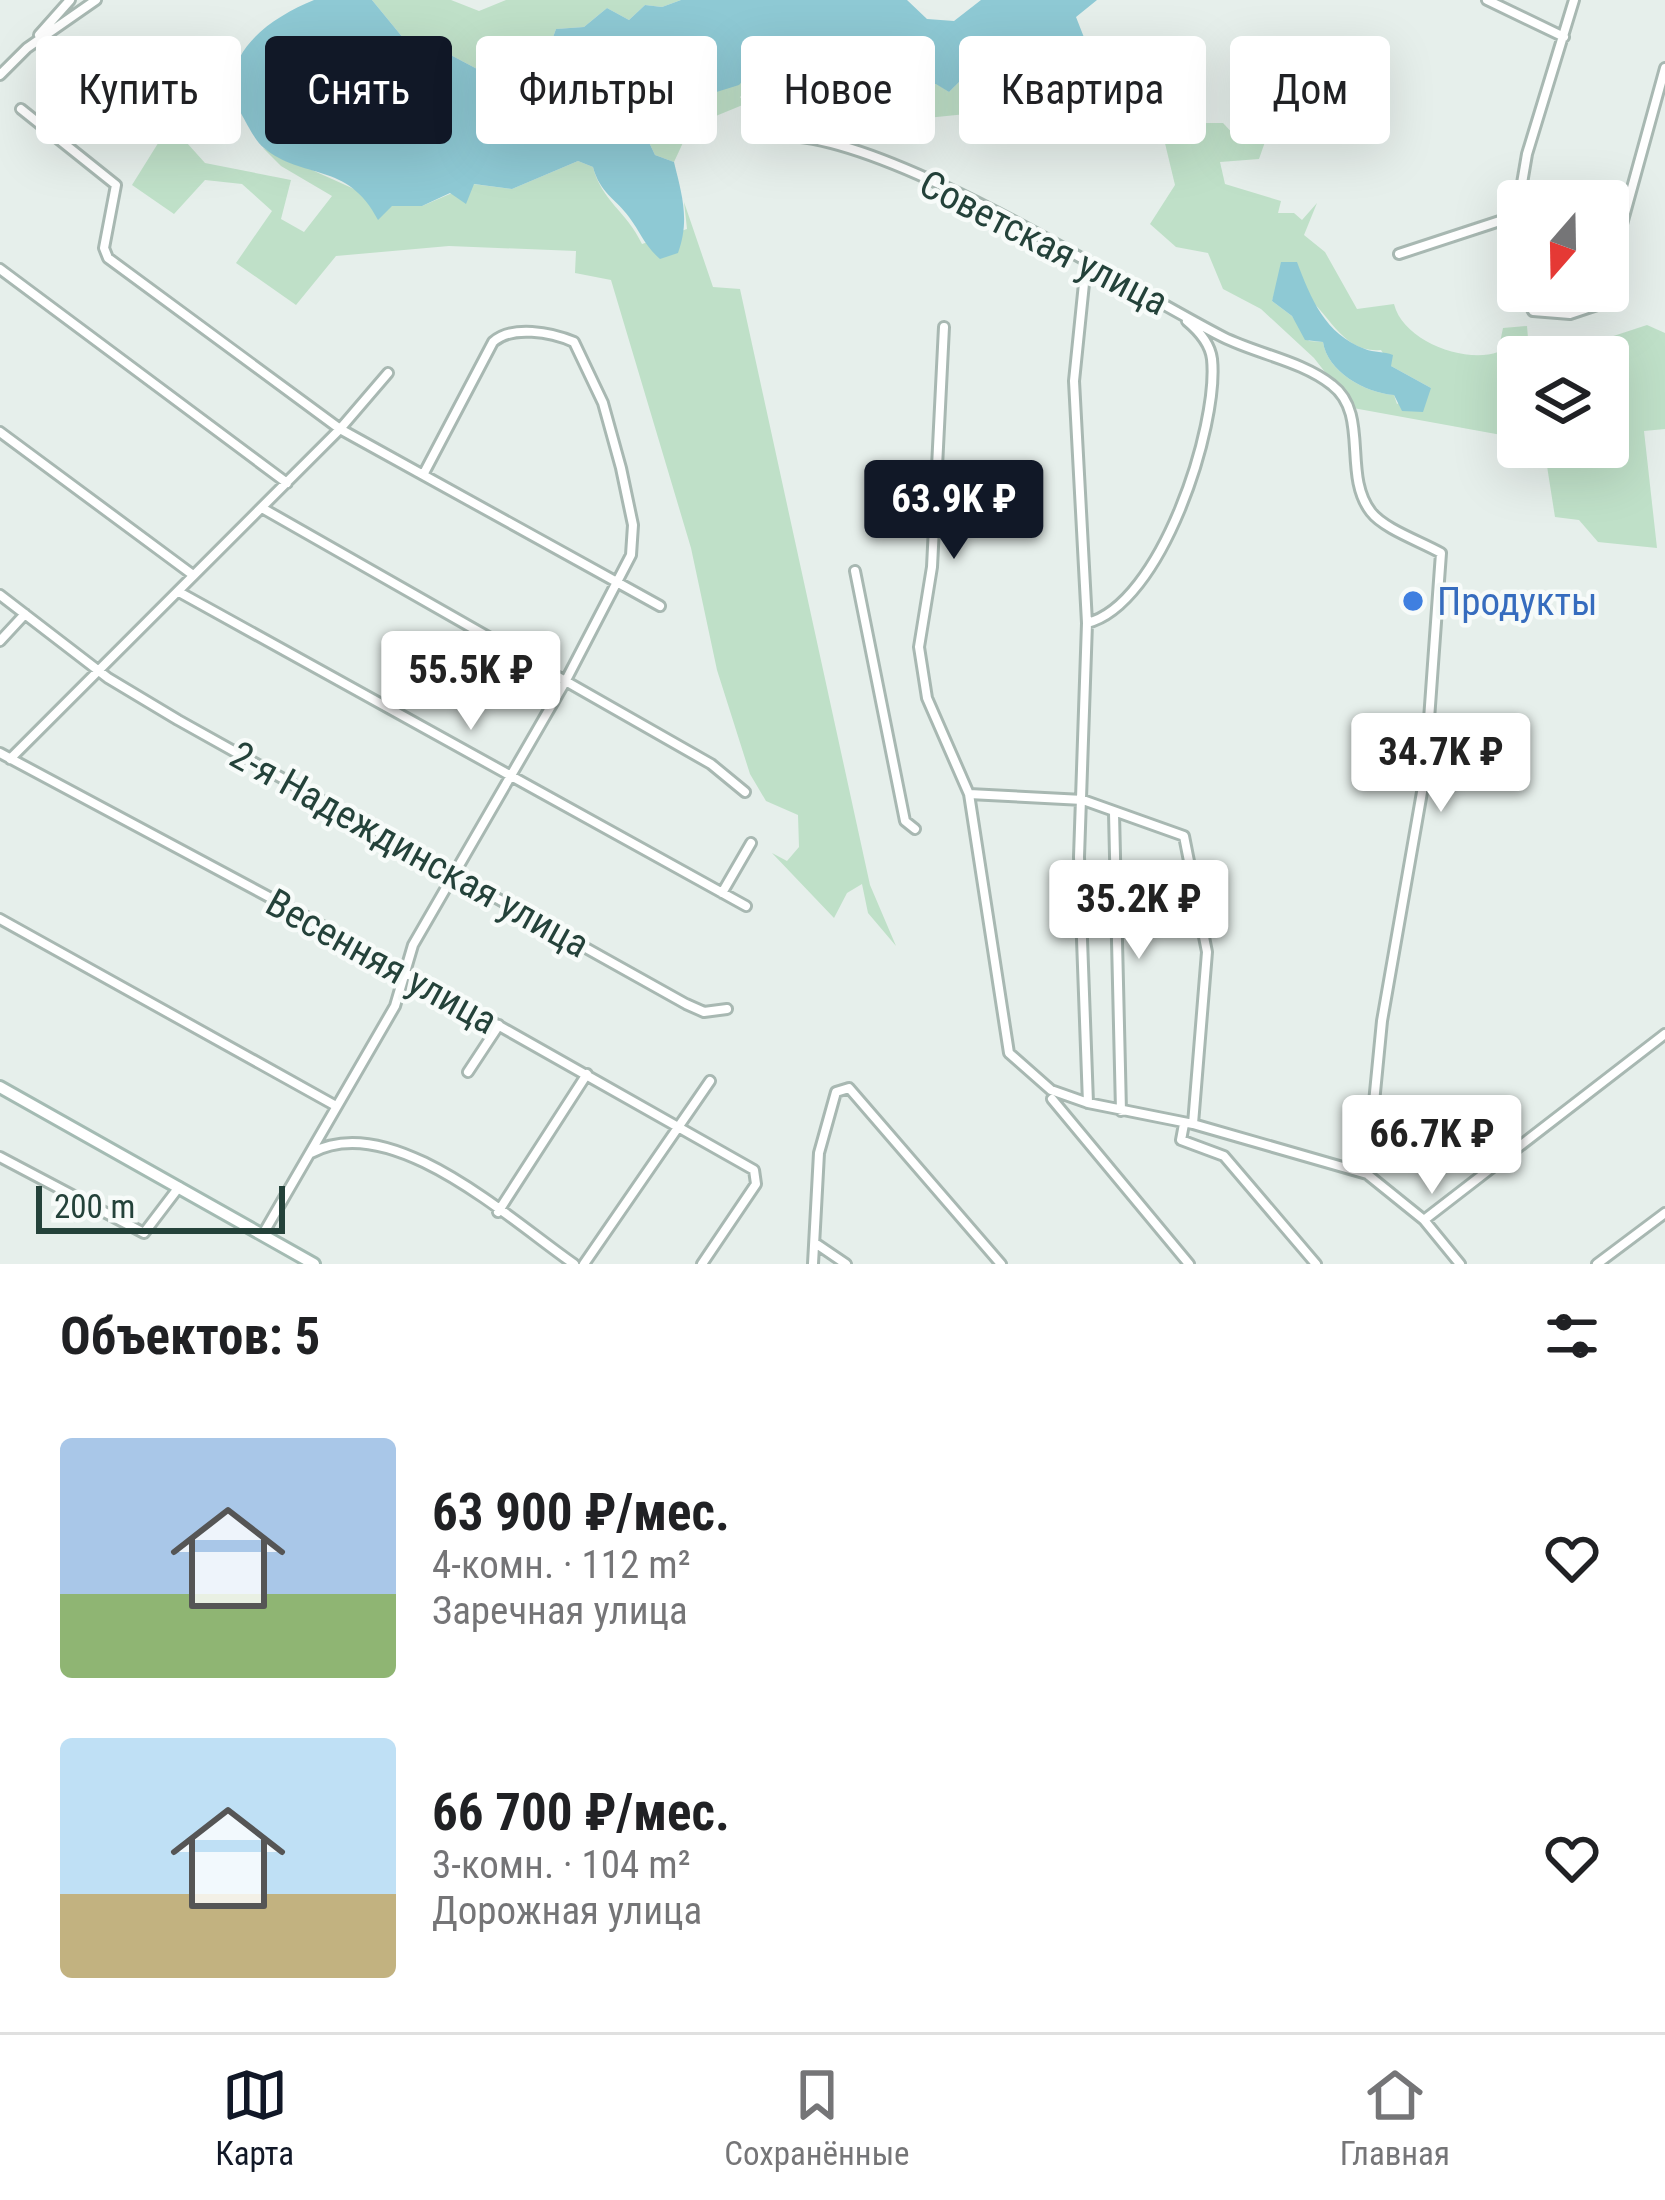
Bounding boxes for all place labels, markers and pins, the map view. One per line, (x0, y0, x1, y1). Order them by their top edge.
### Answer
pin: 63.9K ₽ (843, 460, 1065, 562)
place label: Продукты (1437, 579, 1598, 625)
marker: Продукты (1400, 588, 1426, 614)
pin: 55.5K ₽ (360, 631, 582, 733)
pin: 34.7K ₽ (1330, 713, 1552, 815)
pin: 35.2K ₽ (1028, 860, 1250, 962)
pin: 66.7K ₽ (1321, 1095, 1543, 1197)

